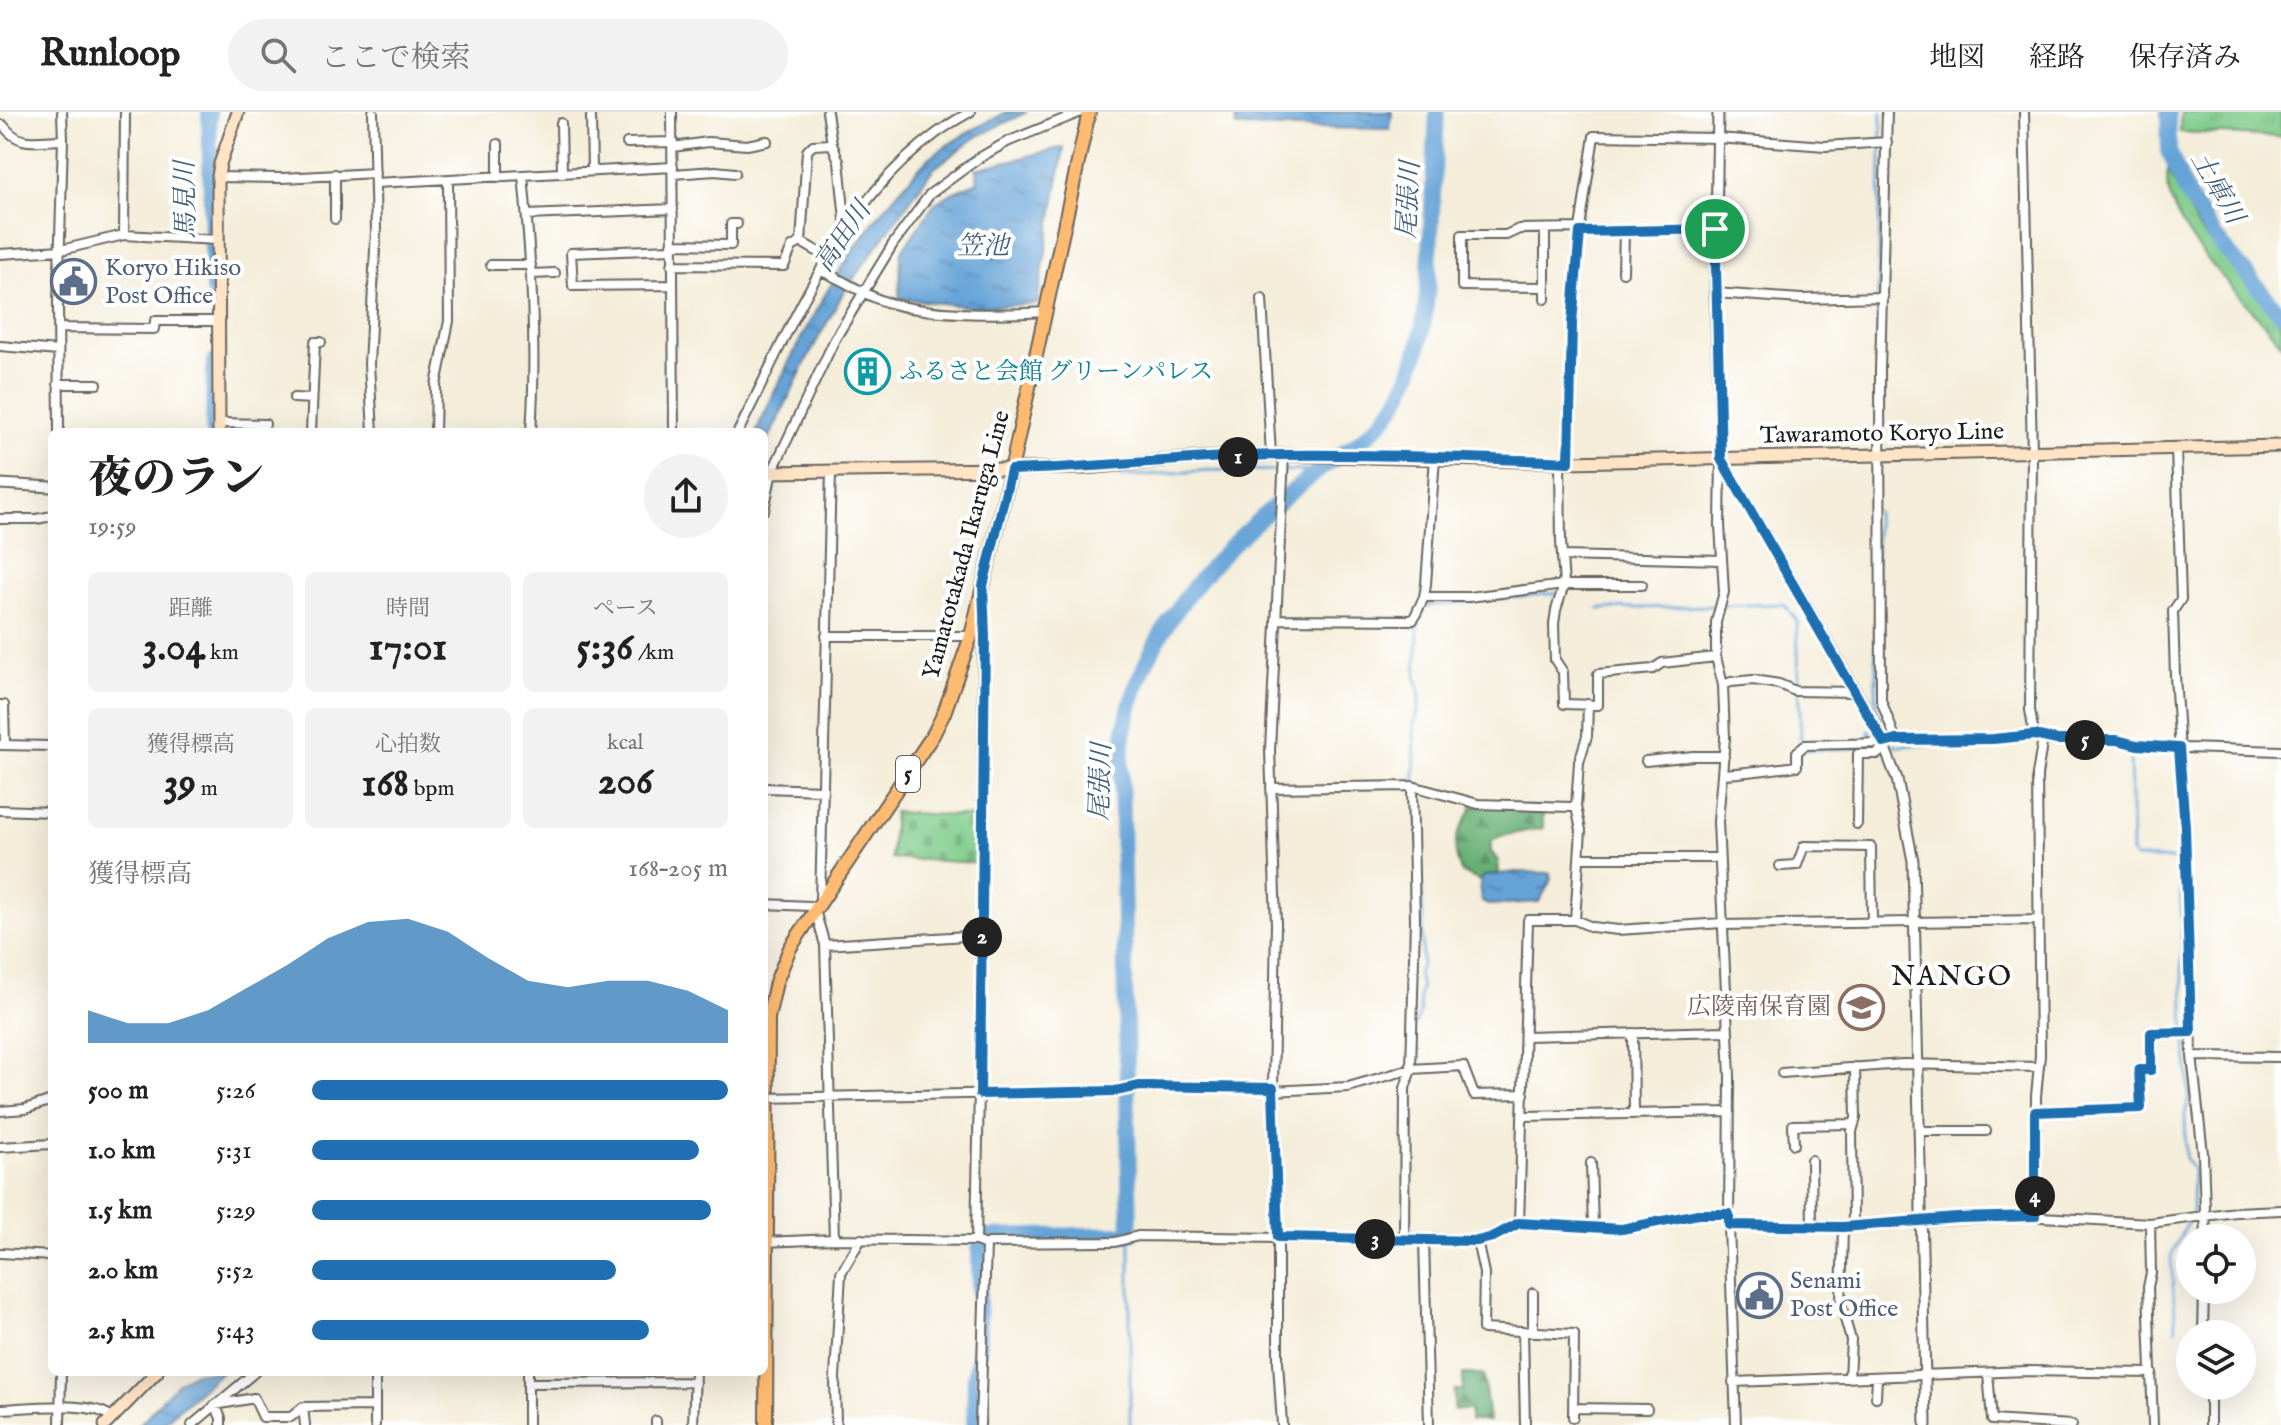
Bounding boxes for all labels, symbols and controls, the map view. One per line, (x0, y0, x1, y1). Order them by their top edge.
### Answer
search box (228, 19, 788, 91)
text: Runloop (40, 31, 180, 79)
icon: search (256, 33, 300, 77)
text: ここで検索 (320, 40, 470, 78)
text: 地図 (1929, 41, 1985, 76)
text: 経路 (2029, 41, 2085, 76)
text: 保存済み (2129, 41, 2241, 76)
water label: 土庫川 (2183, 146, 2252, 233)
water label: 尾張川 (1390, 157, 1428, 240)
water label: 馬見川 (169, 158, 203, 239)
water label: 高田川 (808, 193, 880, 279)
pin (1681, 195, 1749, 263)
icon: arrive (1693, 207, 1737, 251)
water label: 笠池 (957, 230, 1012, 263)
place label: Koryo Hikiso Post Office (105, 253, 241, 312)
public building icon: Koryo Hikiso Post Office (50, 258, 98, 306)
building icon: ふるさと会館 グリーンパレス (844, 348, 892, 396)
place label: ふるさと会館 グリーンパレス (899, 357, 1213, 388)
street label: Yamatotakada Ikaruga Line (916, 407, 1018, 683)
street label: Tawaramoto Koryo Line (1759, 416, 2005, 452)
pin: 1 (1218, 437, 1258, 477)
text: 1 (1234, 443, 1242, 471)
text: 夜のラン (88, 452, 264, 508)
button: share (644, 454, 728, 538)
text: 19:59 (88, 510, 137, 543)
text: 距離 (169, 595, 213, 623)
text: 時間 (386, 595, 430, 623)
text: ペース (593, 595, 658, 623)
text: 3.04 (142, 623, 205, 674)
text: 17:01 (369, 623, 447, 674)
text: 5:36 (576, 623, 633, 674)
text: km (205, 639, 239, 667)
text: /km (633, 639, 674, 667)
pin: 5 (2065, 720, 2105, 760)
text: 5 (2081, 726, 2089, 754)
text: kcal (607, 729, 644, 757)
text: 獲得標高 (147, 731, 235, 759)
text: 心拍数 (375, 731, 441, 759)
water label: 尾張川 (1083, 739, 1119, 822)
road number: 5 (896, 756, 920, 792)
text: 206 (598, 757, 653, 808)
text: 39 (164, 759, 196, 810)
text: 168 (362, 759, 409, 810)
text: m (196, 775, 218, 803)
text: bpm (409, 775, 454, 803)
text: 168–205 m (628, 852, 728, 885)
text: 獲得標高 (88, 858, 192, 891)
pin: 2 (962, 917, 1002, 957)
text: 2 (977, 923, 987, 951)
district label: NANGO (1891, 960, 2013, 995)
school or university icon: 広陵南保育園 (1838, 983, 1886, 1031)
place label: 広陵南保育園 (1687, 992, 1831, 1023)
text: 500 m (88, 1074, 149, 1107)
text: 5:26 (216, 1074, 255, 1107)
text: 1.0 km (88, 1134, 156, 1167)
text: 5:31 (216, 1134, 252, 1167)
pin: 4 (2015, 1176, 2055, 1216)
text: 4 (2030, 1182, 2040, 1210)
text: 1.5 km (88, 1194, 152, 1227)
text: 5:29 (216, 1194, 256, 1227)
pin: 3 (1355, 1219, 1395, 1259)
map controls (2176, 1224, 2256, 1400)
button: locate (2176, 1224, 2256, 1304)
text: 3 (1371, 1225, 1379, 1253)
text: 2.0 km (88, 1254, 158, 1287)
text: 5:52 (216, 1254, 254, 1287)
place label: Senami Post Office (1790, 1266, 1898, 1325)
public building icon: Senami Post Office (1735, 1271, 1783, 1319)
text: 2.5 km (88, 1314, 155, 1347)
text: 5:43 (216, 1314, 255, 1347)
button: layers (2176, 1320, 2256, 1400)

